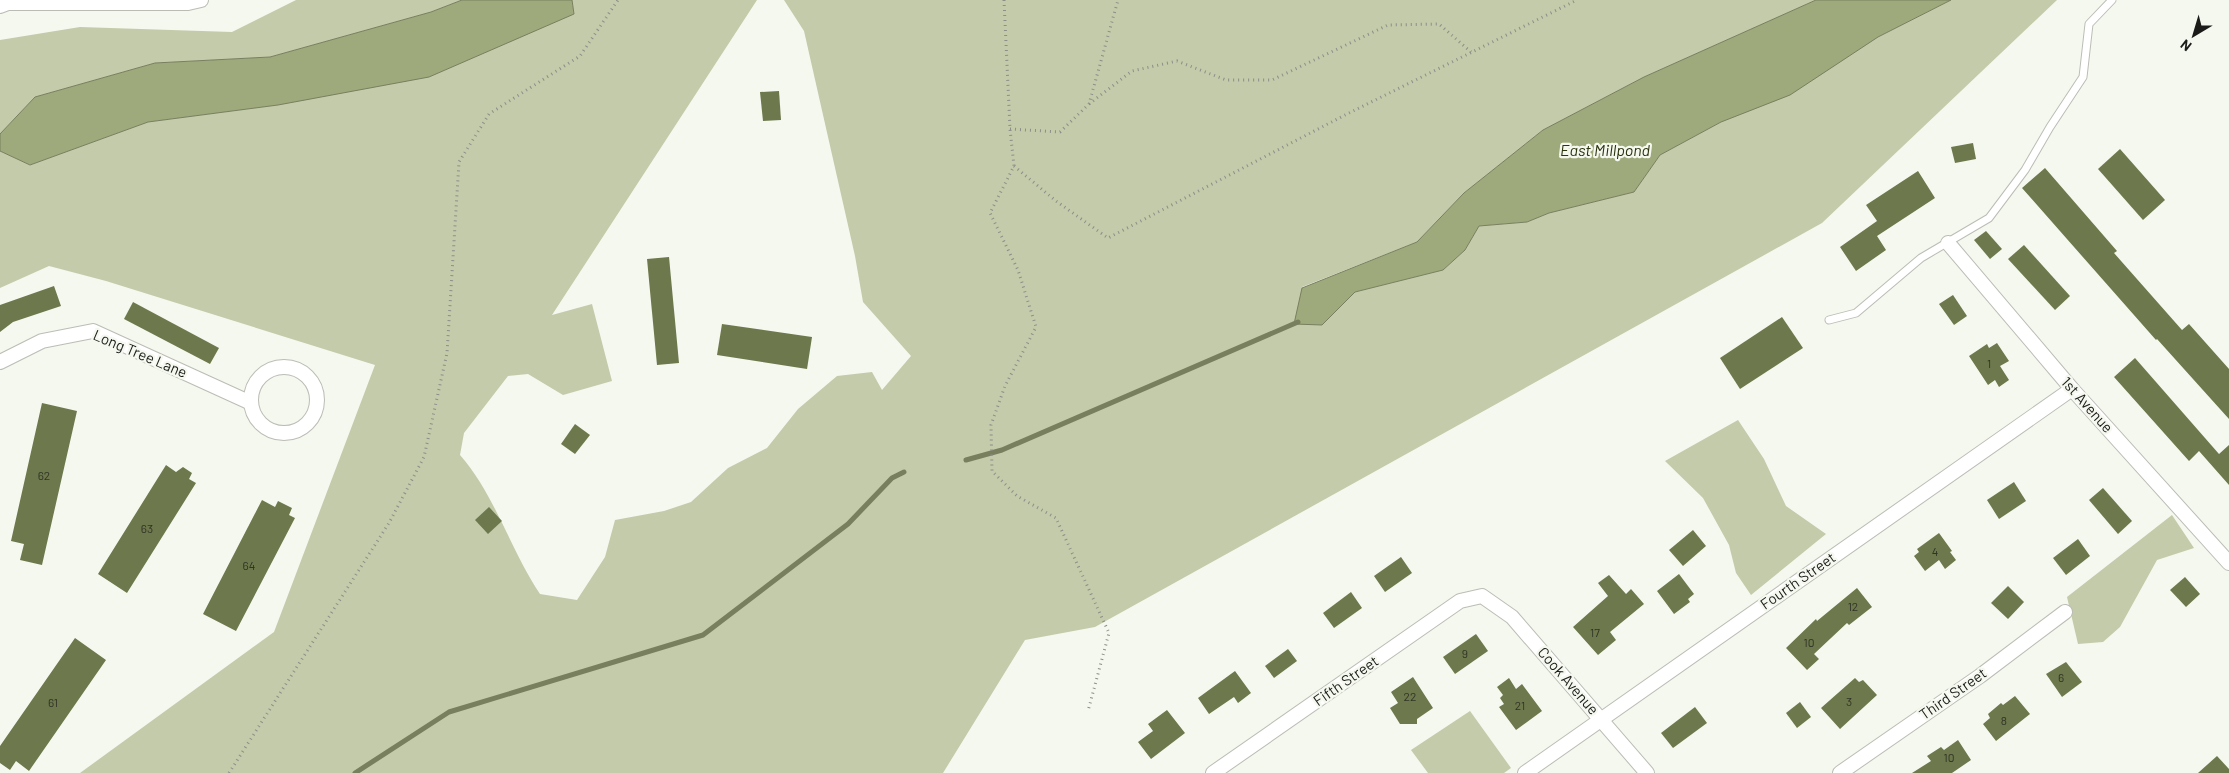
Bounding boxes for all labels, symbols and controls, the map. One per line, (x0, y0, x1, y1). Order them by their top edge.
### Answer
north arrow (2169, 10, 2219, 60)
text: N (2177, 36, 2195, 55)
water label: East Millpond (1560, 140, 1650, 159)
street label: Long Tree Lane (91, 325, 190, 381)
house number: 1 (1987, 356, 1991, 370)
street label: 1st Avenue (2058, 373, 2117, 436)
house number: 62 (38, 468, 50, 482)
house number: 63 (141, 521, 153, 535)
house number: 4 (1932, 544, 1938, 558)
street label: Fourth Street (1757, 548, 1838, 613)
house number: 64 (243, 558, 255, 572)
house number: 12 (1848, 599, 1858, 613)
house number: 17 (1590, 625, 1600, 639)
house number: 10 (1804, 635, 1814, 649)
street label: Cook Avenue (1535, 643, 1603, 718)
house number: 9 (1462, 646, 1468, 660)
street label: Fifth Street (1309, 651, 1381, 709)
street label: Third Street (1915, 663, 1990, 723)
house number: 6 (2058, 670, 2064, 684)
house number: 22 (1404, 689, 1416, 703)
house number: 3 (1846, 694, 1852, 708)
house number: 61 (48, 695, 58, 709)
house number: 21 (1515, 698, 1525, 712)
house number: 8 (2001, 713, 2007, 727)
house number: 10 (1944, 750, 1954, 764)

